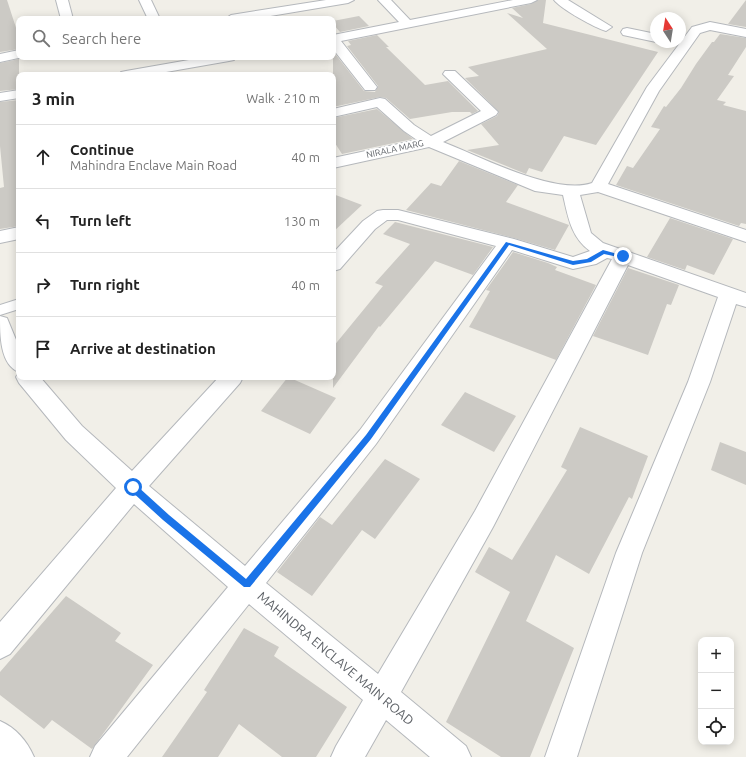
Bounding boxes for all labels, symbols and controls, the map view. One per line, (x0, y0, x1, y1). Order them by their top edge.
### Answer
north arrow (650, 12, 686, 48)
search box (16, 16, 336, 60)
icon: search (30, 27, 52, 49)
text: Search here (62, 30, 141, 47)
text: 3 min (32, 89, 75, 108)
text: Walk · 210 m (246, 91, 320, 105)
street label: NIRALA MARG (365, 138, 425, 160)
text: Continue (70, 141, 134, 158)
icon: ahead (32, 146, 54, 168)
text: 40 m (291, 150, 320, 164)
text: Mahindra Enclave Main Road (70, 158, 237, 172)
icon: left (32, 210, 54, 232)
text: Turn left (70, 212, 131, 229)
text: 130 m (284, 214, 320, 228)
route end (614, 247, 632, 265)
icon: right (32, 274, 54, 296)
text: Turn right (70, 276, 140, 293)
text: 40 m (291, 278, 320, 292)
icon: arrive (32, 338, 54, 360)
text: Arrive at destination (70, 340, 216, 357)
route start (124, 478, 142, 496)
street label: MAHINDRA ENCLAVE MAIN ROAD (255, 589, 417, 727)
map controls (698, 637, 734, 745)
button: + (698, 637, 734, 673)
button: − (698, 673, 734, 709)
button: locate (698, 709, 734, 745)

